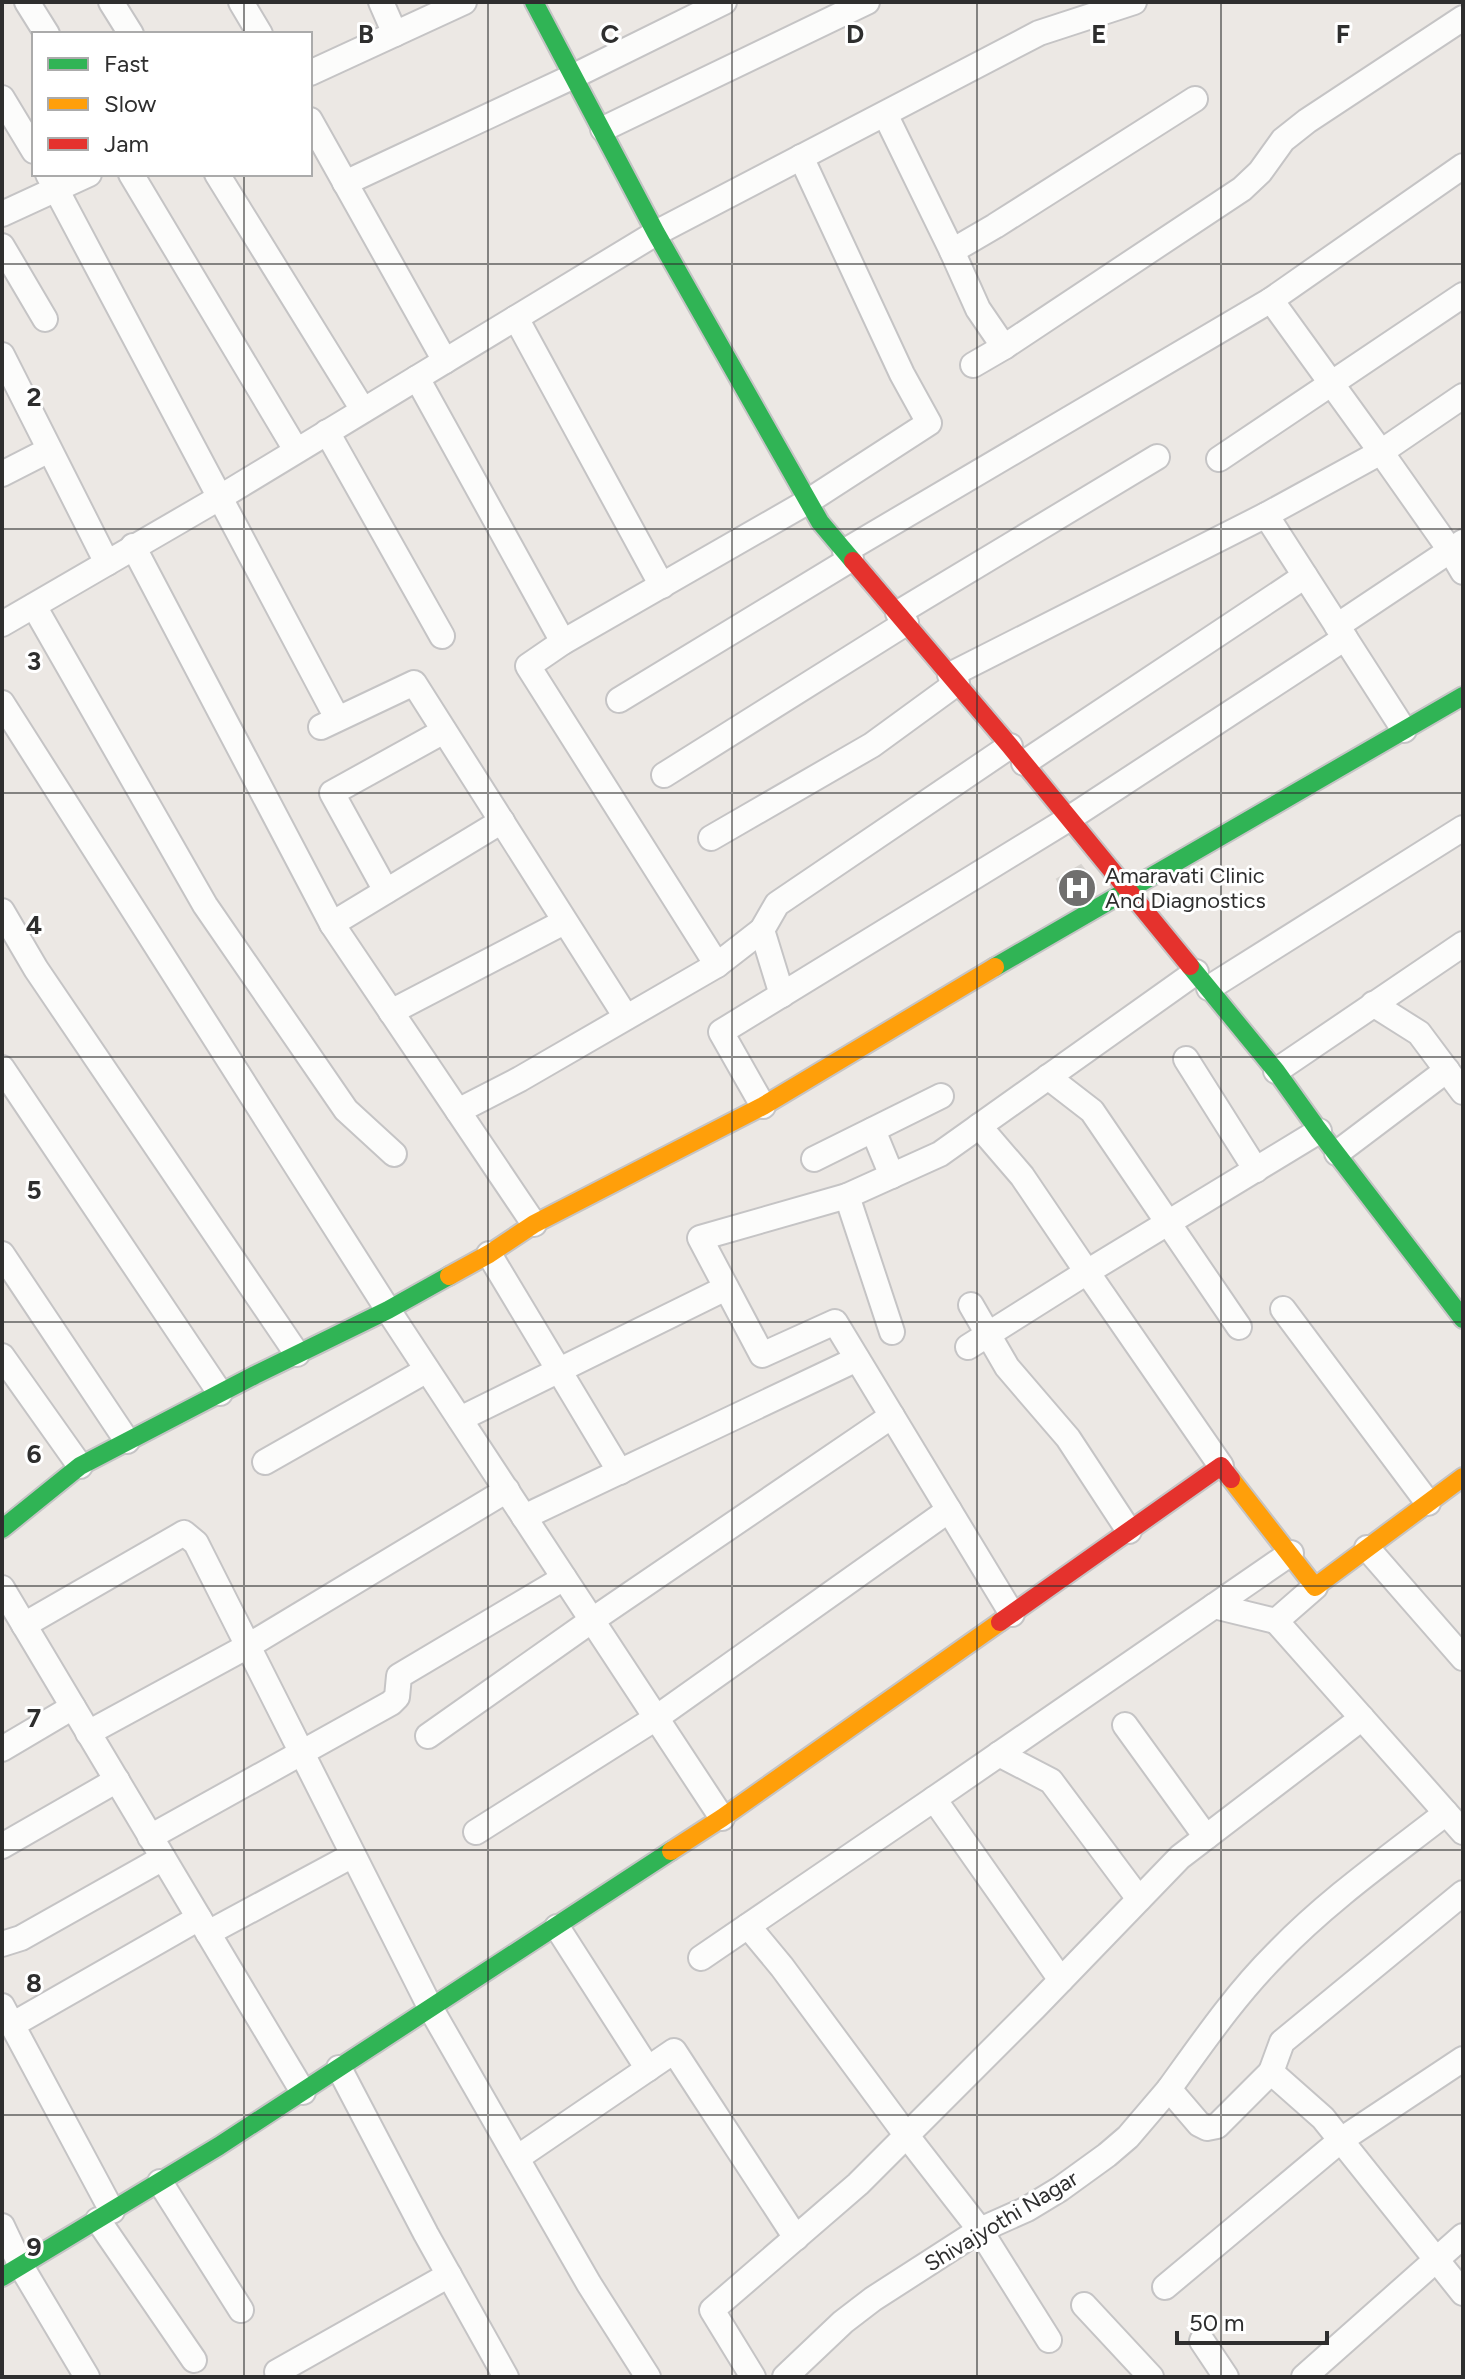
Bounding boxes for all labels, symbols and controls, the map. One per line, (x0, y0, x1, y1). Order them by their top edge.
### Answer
text: B (358, 18, 374, 50)
text: C (601, 18, 620, 50)
text: D (846, 18, 864, 50)
text: E (1091, 18, 1107, 50)
text: F (1336, 18, 1350, 50)
legend (32, 32, 312, 176)
text: Fast (104, 49, 149, 78)
text: Slow (104, 89, 157, 118)
text: Jam (104, 129, 149, 158)
text: 2 (26, 381, 42, 413)
text: 3 (27, 645, 41, 677)
place label: Amaravati Clinic And Diagnostics (1105, 862, 1266, 914)
hospital icon: Amaravati Clinic And Diagnostics (1056, 867, 1098, 909)
text: 4 (26, 909, 42, 941)
text: 5 (26, 1174, 42, 1206)
text: 6 (26, 1438, 42, 1470)
text: 7 (27, 1702, 41, 1734)
text: 8 (26, 1967, 42, 1999)
street label: Shivajyothi Nagar (919, 2164, 1083, 2277)
text: 9 (26, 2231, 42, 2263)
scale bar (1177, 2295, 1327, 2345)
text: 50 m (1189, 2308, 1245, 2337)

